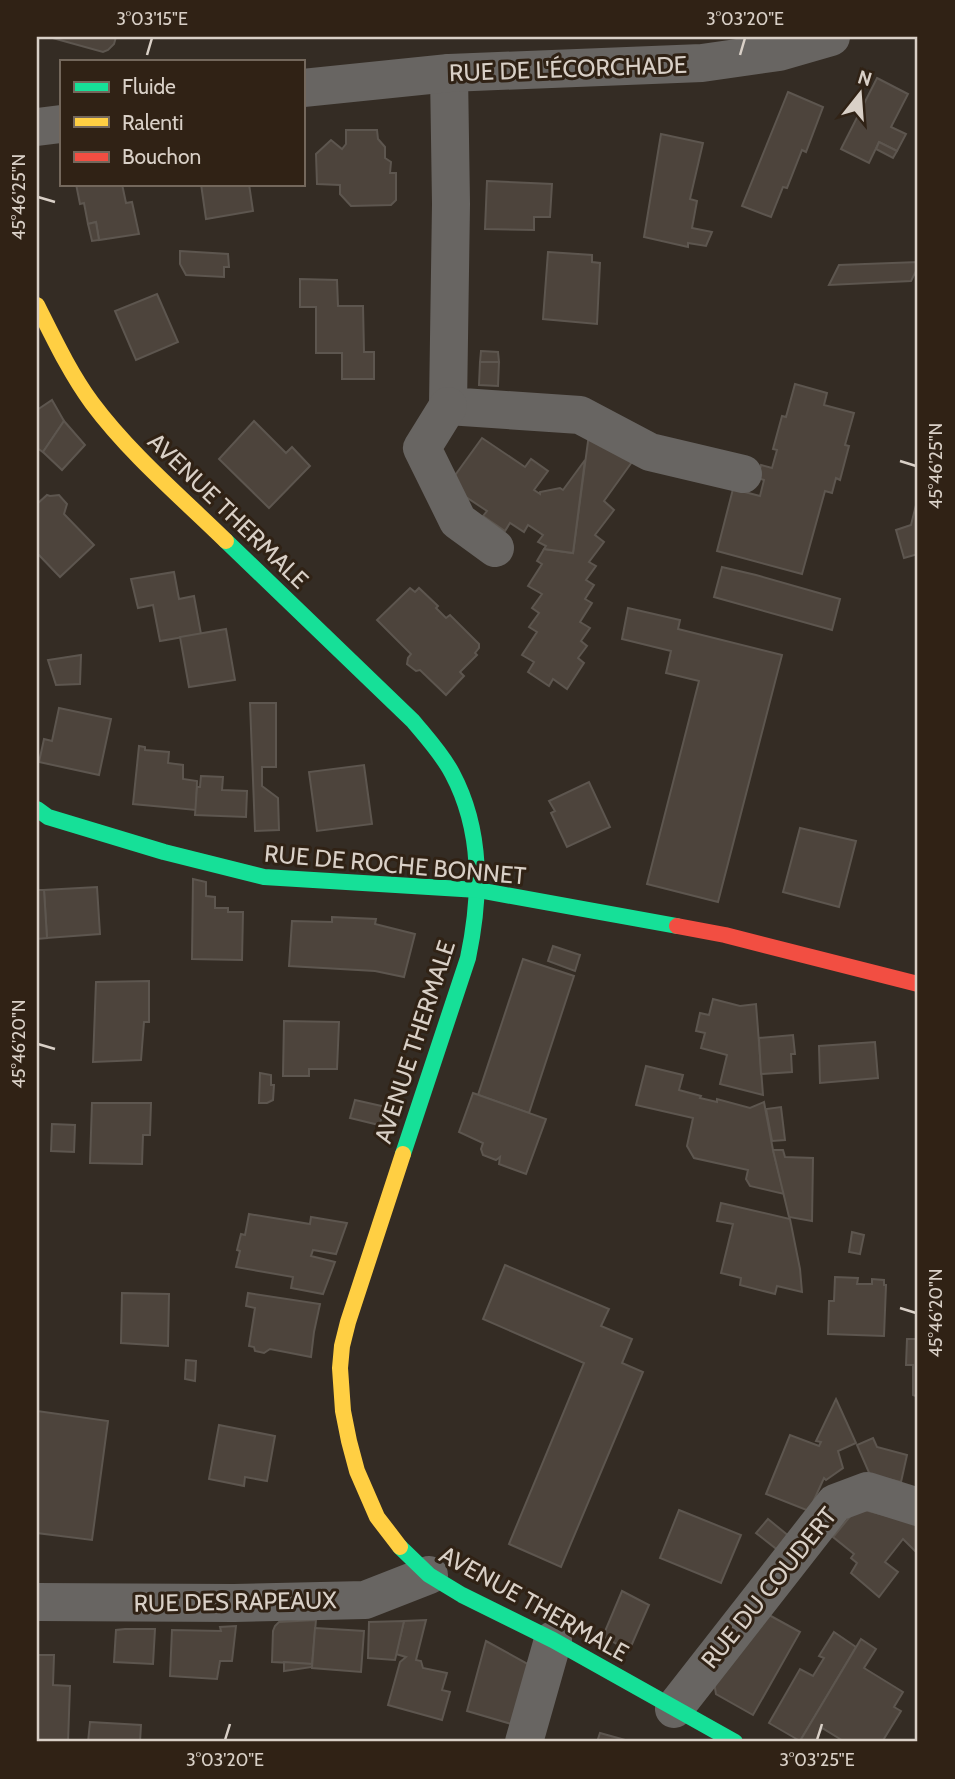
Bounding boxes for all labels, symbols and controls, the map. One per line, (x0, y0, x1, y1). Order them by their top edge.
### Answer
text: 3°03'15"E (116, 8, 188, 30)
text: 3°03'20"E (706, 8, 784, 30)
street label: RUE DE L'ÉCORCHADE (448, 50, 688, 87)
legend (60, 60, 304, 186)
north arrow (825, 60, 895, 130)
text: N (855, 65, 875, 91)
text: Fluide (122, 74, 176, 99)
text: Ralenti (122, 110, 183, 135)
text: Bouchon (122, 144, 201, 169)
text: 45°46'25"N (8, 154, 30, 240)
text: 45°46'25"N (925, 423, 947, 509)
street label: AVENUE THERMALE (142, 427, 315, 595)
street label: RUE DE ROCHE BONNET (263, 839, 527, 890)
street label: AVENUE THERMALE (368, 937, 461, 1147)
text: 45°46'20"N (8, 999, 30, 1089)
text: 45°46'20"N (925, 1268, 947, 1358)
street label: RUE DU COUDERT (695, 1501, 843, 1674)
street label: AVENUE THERMALE (435, 1540, 634, 1668)
street label: RUE DES RAPEAUX (133, 1585, 337, 1618)
text: 3°03'20"E (186, 1749, 264, 1771)
text: 3°03'25"E (779, 1749, 855, 1771)

